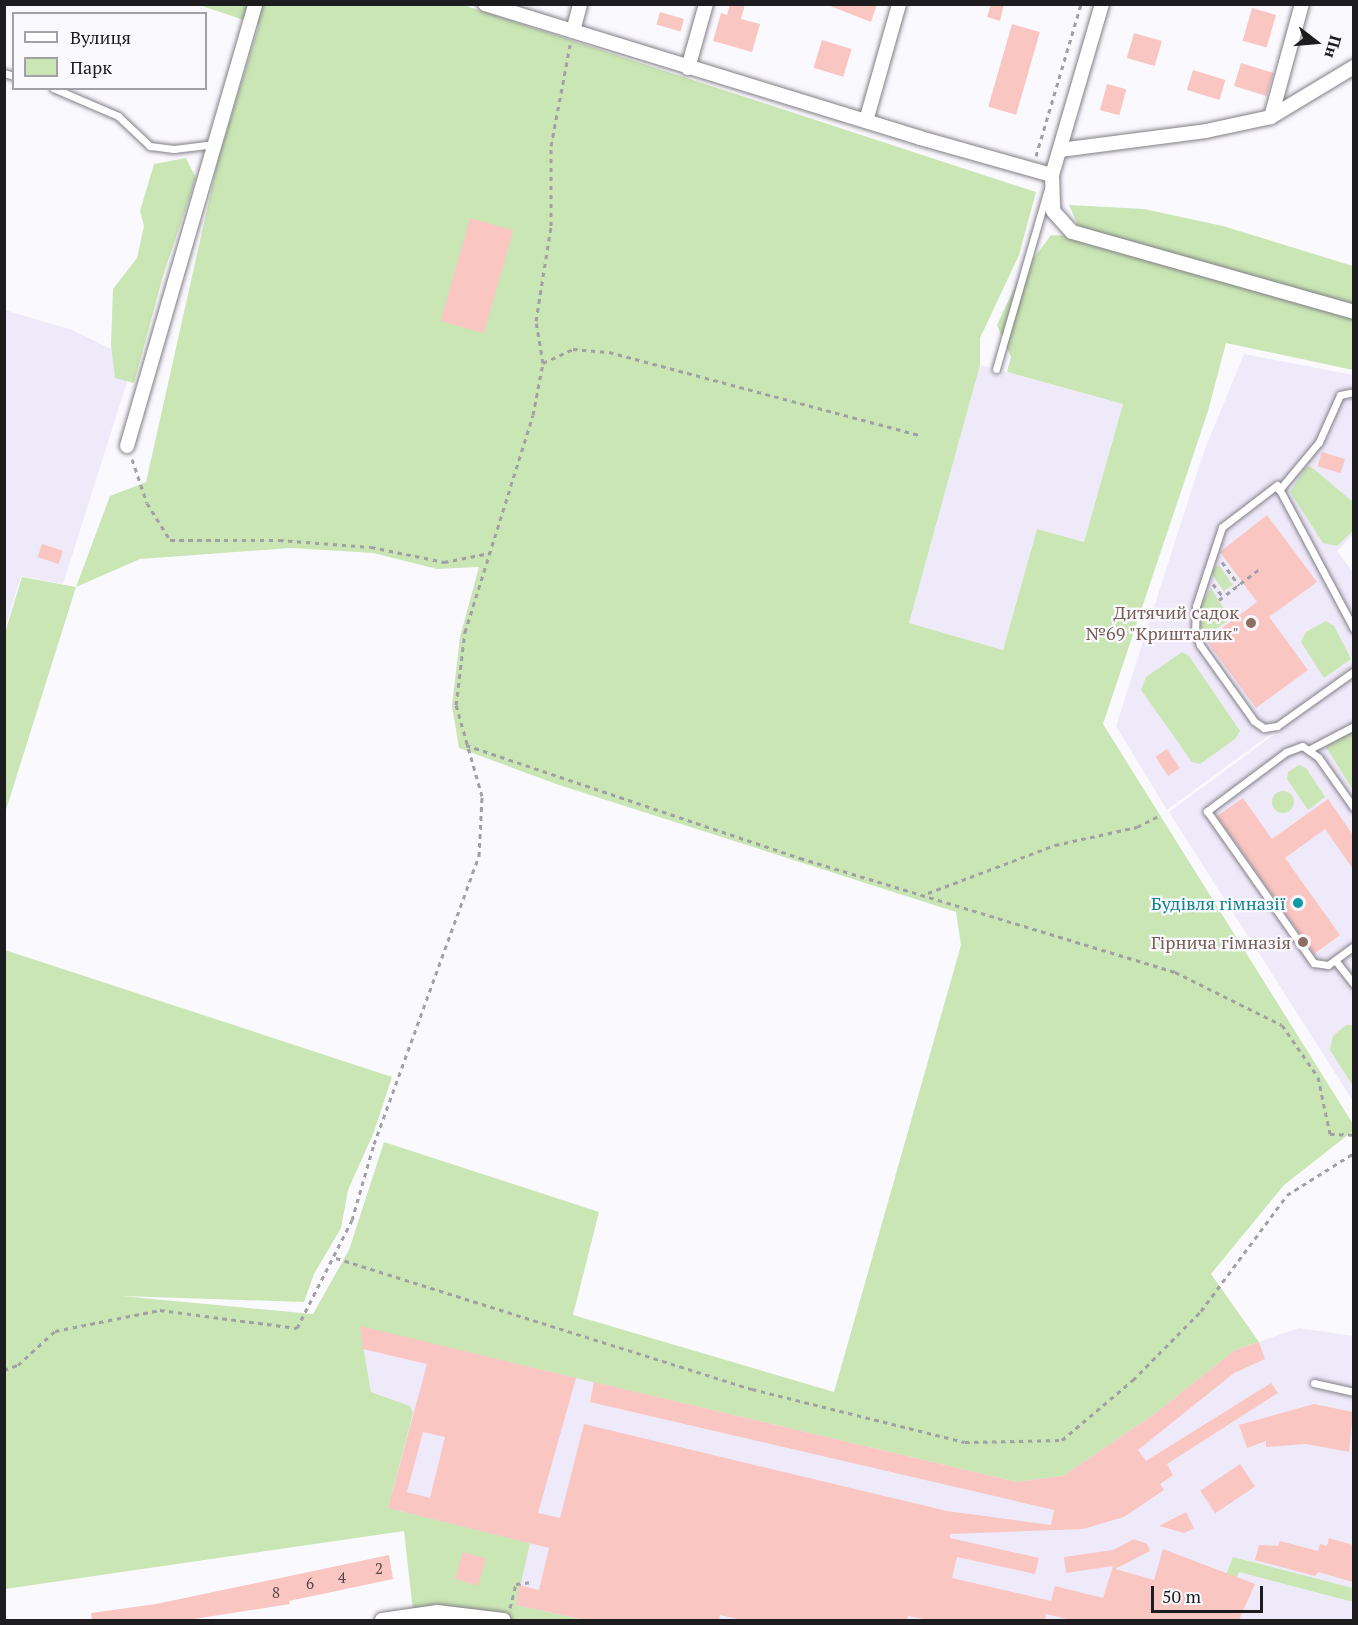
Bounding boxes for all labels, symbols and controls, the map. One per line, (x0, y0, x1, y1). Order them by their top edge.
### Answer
legend (12, 12, 207, 90)
north arrow (1286, 12, 1346, 72)
text: Вулиця (70, 25, 131, 49)
text: Пн (1320, 33, 1347, 61)
text: Парк (70, 55, 112, 79)
place label: Дитячий садок №69 "Кришталик" (1085, 602, 1239, 644)
marker: Дитячий садок №69 "Кришталик" (1244, 616, 1258, 630)
place label: Будівля гімназії (1151, 892, 1286, 914)
marker: Будівля гімназії (1291, 896, 1305, 910)
place label: Гірнича гімназія (1151, 931, 1291, 953)
marker: Гірнича гімназія (1296, 935, 1310, 949)
house number: 2 (375, 1560, 383, 1578)
house number: 4 (338, 1569, 346, 1587)
scale bar (1154, 1574, 1266, 1612)
house number: 6 (306, 1575, 314, 1593)
house number: 8 (272, 1584, 280, 1602)
text: 50 m (1162, 1584, 1201, 1608)

